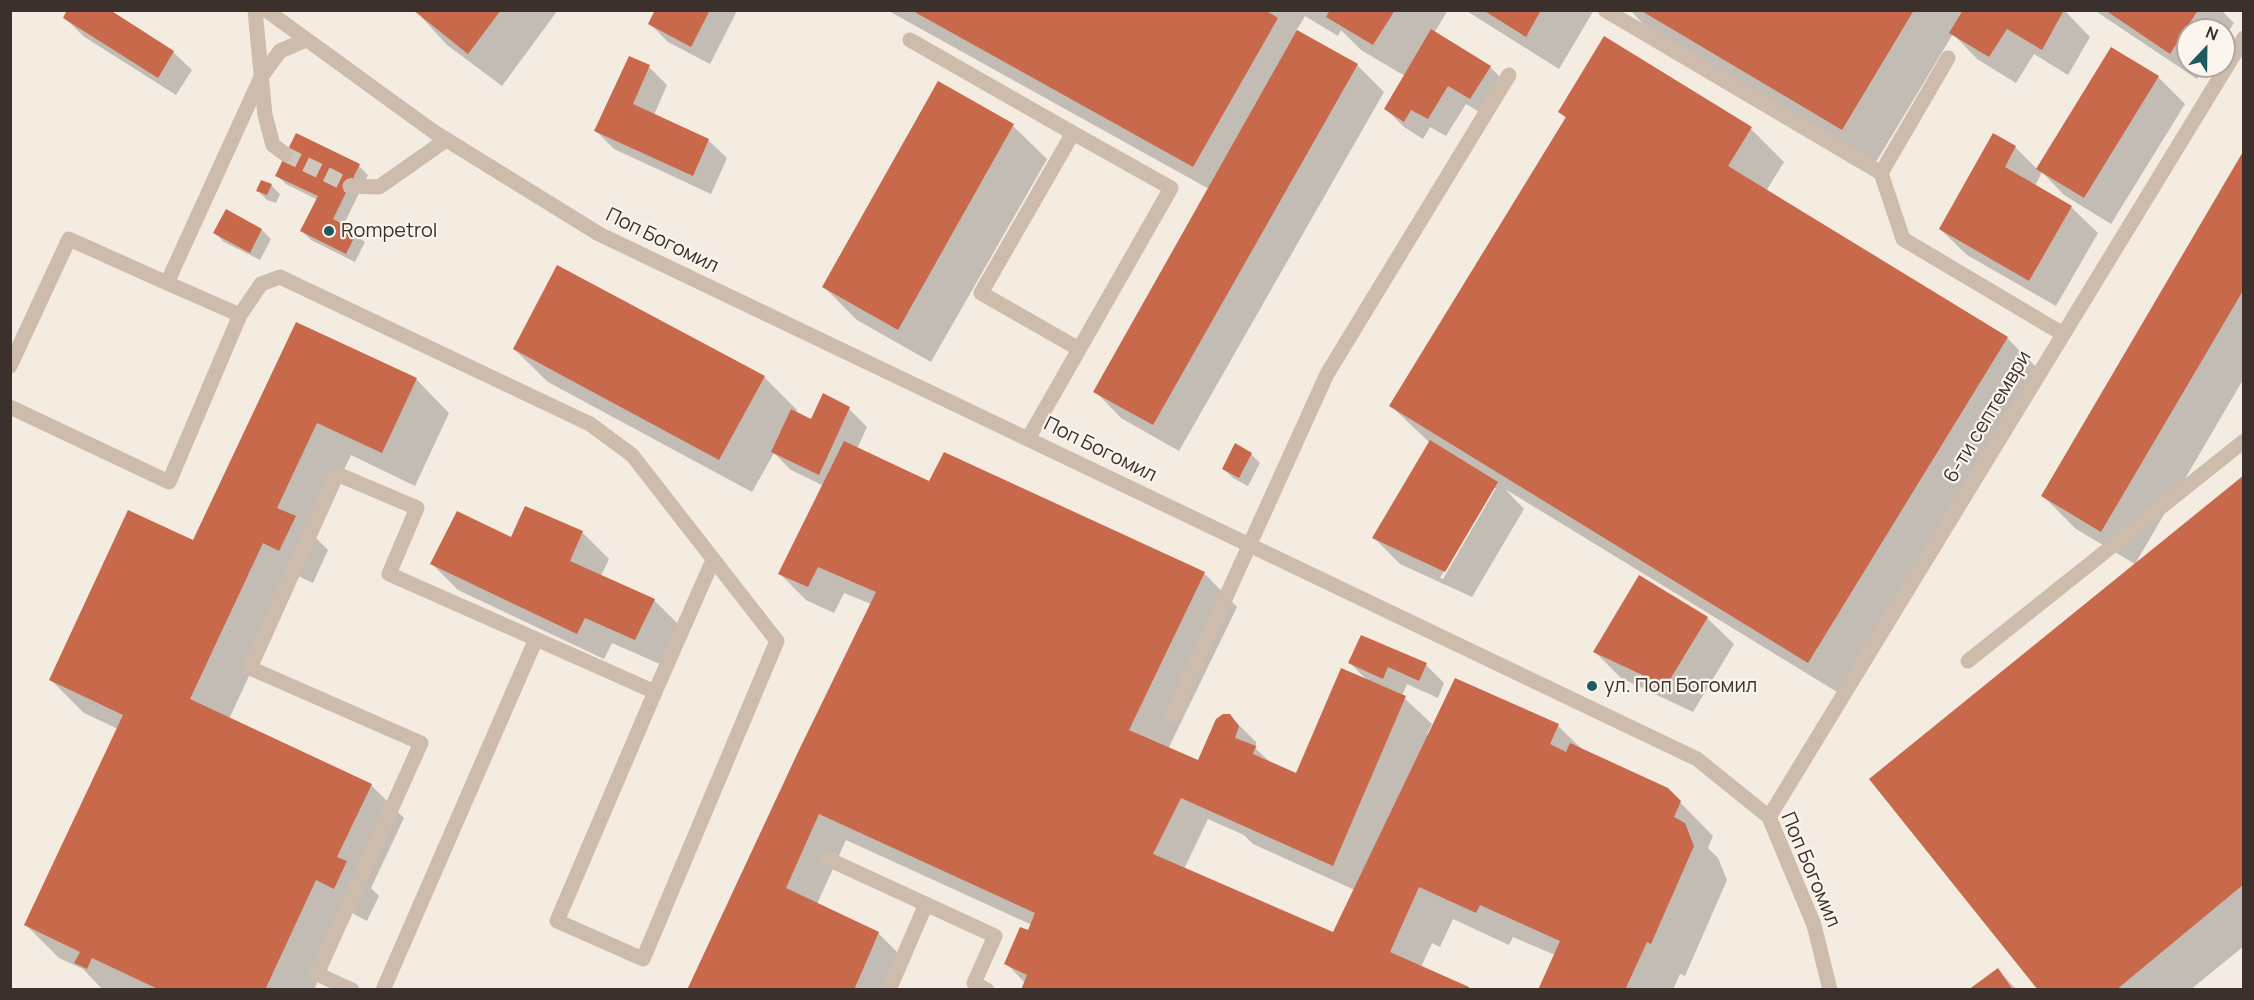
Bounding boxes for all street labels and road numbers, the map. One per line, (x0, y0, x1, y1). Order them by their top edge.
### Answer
street label: Поп Богомил (602, 203, 722, 279)
street label: 6-ти септември (1939, 347, 2037, 487)
street label: Поп Богомил (1040, 412, 1160, 488)
street label: Поп Богомил (1775, 809, 1845, 931)

